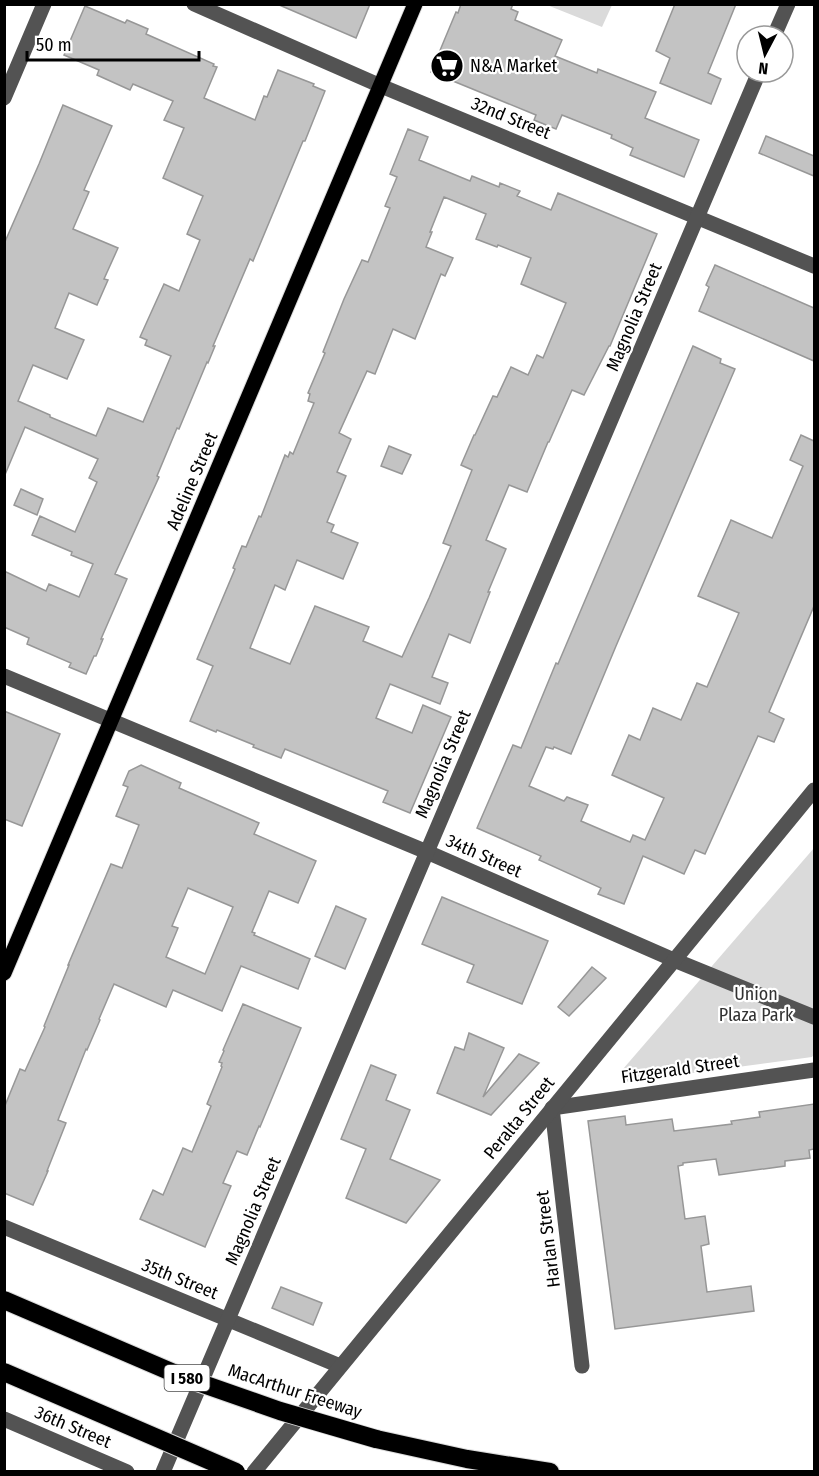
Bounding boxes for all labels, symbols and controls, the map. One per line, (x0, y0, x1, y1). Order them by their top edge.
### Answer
scale bar (27, 24, 200, 62)
north arrow (735, 24, 795, 84)
text: 50 m (36, 34, 72, 56)
supermarket icon: N&A Market (429, 48, 465, 84)
place label: N&A Market (470, 55, 558, 77)
text: N (757, 58, 769, 78)
street label: 32nd Street (468, 92, 554, 144)
street label: Magnolia Street (601, 259, 667, 374)
street label: Adeline Street (162, 429, 223, 533)
street label: Magnolia Street (410, 706, 476, 821)
street label: 34th Street (443, 830, 525, 882)
park label: Union Plaza Park (719, 983, 794, 1026)
street label: Fitzgerald Street (620, 1050, 741, 1088)
street label: Peralta Street (479, 1072, 559, 1164)
street label: Magnolia Street (220, 1153, 286, 1268)
street label: Harlan Street (531, 1189, 565, 1289)
street label: 35th Street (139, 1254, 221, 1304)
street label: MacArthur Freeway (225, 1359, 365, 1423)
road number: I 580 (164, 1365, 210, 1391)
street label: 36th Street (31, 1401, 115, 1453)

